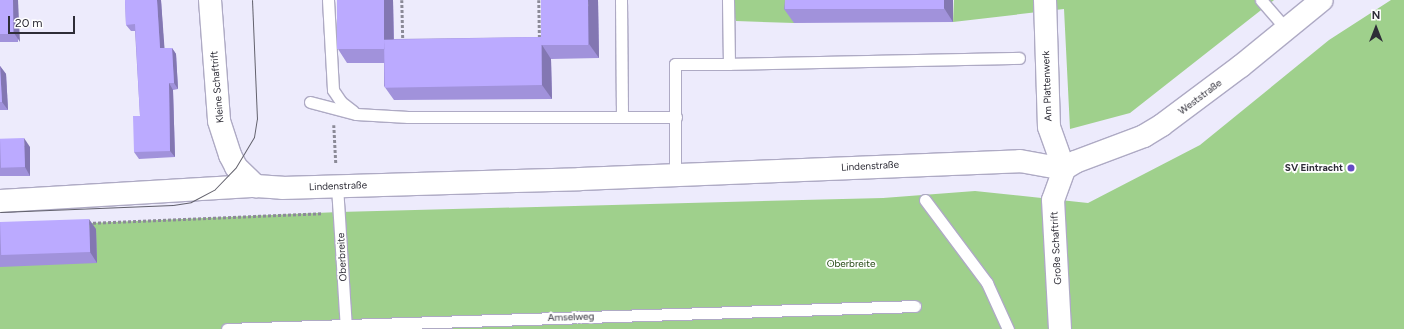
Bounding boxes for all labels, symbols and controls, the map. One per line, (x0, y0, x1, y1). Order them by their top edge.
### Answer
scale bar (10, 8, 77, 34)
north arrow (1356, 8, 1396, 48)
text: N (1372, 9, 1380, 22)
text: 20 m (15, 16, 43, 30)
street label: Kleine Schaftrift (208, 50, 226, 124)
street label: Am Plattenwerk (1040, 50, 1054, 122)
street label: Weststraße (1176, 77, 1224, 117)
street label: Lindenstraße (841, 158, 899, 174)
place label: SV Eintracht (1285, 162, 1343, 174)
marker: SV Eintracht (1346, 163, 1356, 173)
street label: Lindenstraße (309, 179, 367, 193)
street label: Große Schaftrift (1048, 211, 1064, 285)
street label: Oberbreite (335, 232, 349, 282)
park label: Oberbreite (827, 258, 875, 270)
street label: Amselweg (547, 310, 595, 324)

